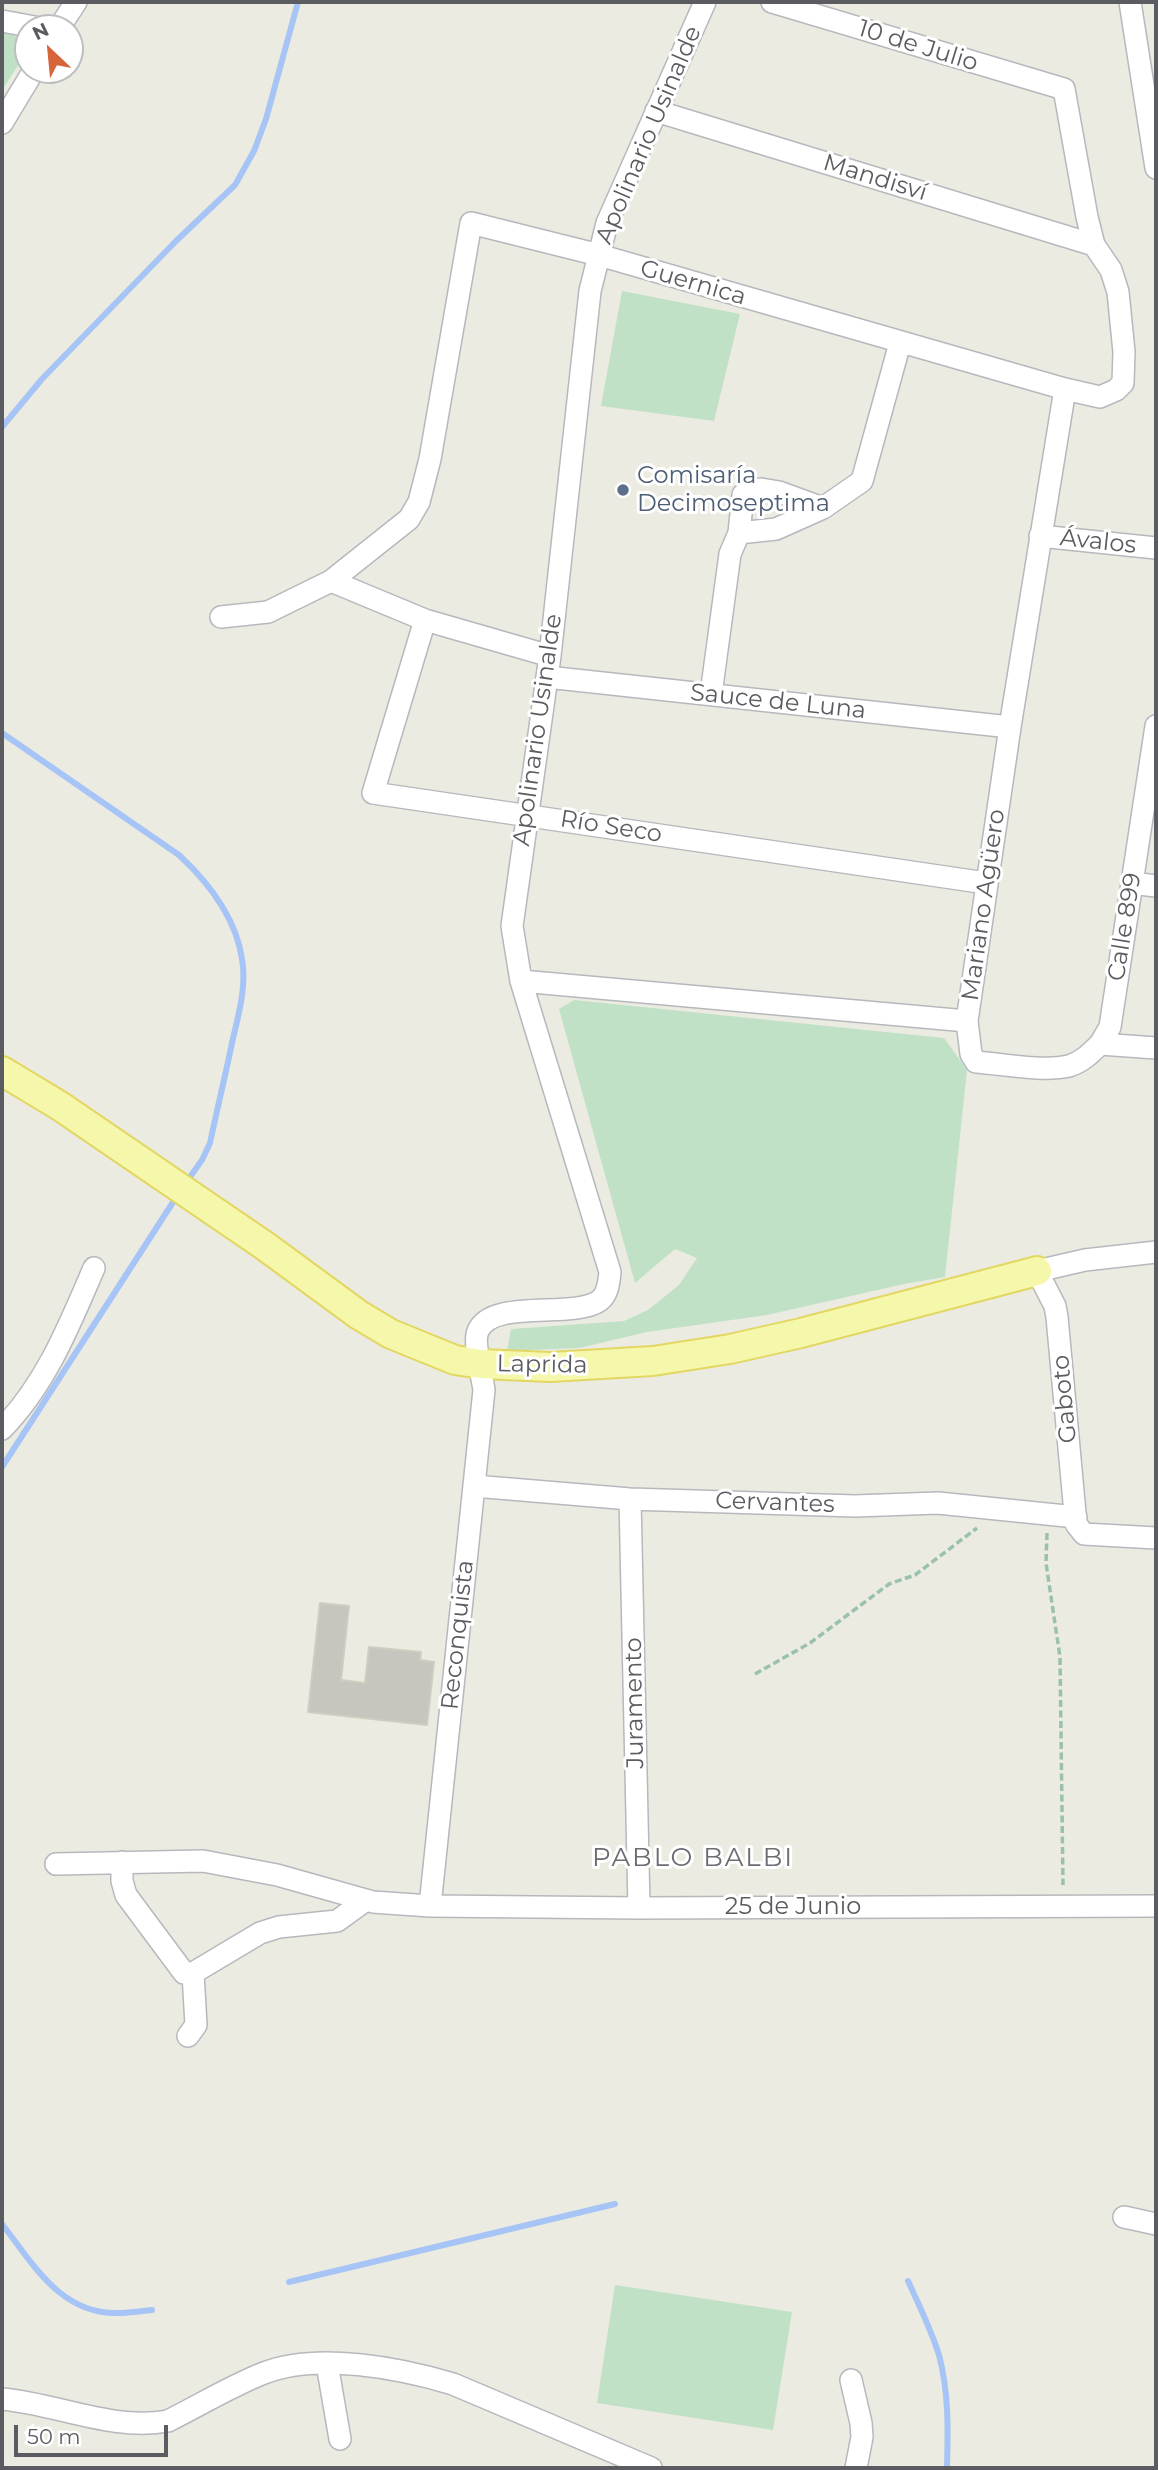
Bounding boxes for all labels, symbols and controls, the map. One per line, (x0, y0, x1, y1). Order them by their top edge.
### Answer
north arrow (14, 14, 84, 84)
street label: 10 de Julio (854, 14, 982, 78)
text: N (29, 18, 52, 45)
street label: Apolinario Usinalde (590, 22, 708, 248)
street label: Mandisví (820, 149, 930, 207)
street label: Guernica (637, 254, 749, 312)
place label: Comisaría Decimoseptima (637, 462, 830, 518)
marker: Comisaría Decimoseptima (615, 482, 631, 498)
street label: Ávalos (1058, 524, 1138, 560)
street label: Apolinario Usinalde (507, 612, 569, 848)
street label: Sauce de Luna (689, 678, 867, 726)
street label: Río Seco (558, 805, 664, 849)
street label: Mariano Agüero (956, 807, 1012, 1003)
street label: Calle 899 (1102, 871, 1148, 983)
street label: Laprida (496, 1350, 588, 1380)
street label: Gaboto (1047, 1354, 1083, 1444)
street label: Cervantes (715, 1487, 835, 1519)
street label: Reconquista (436, 1559, 480, 1711)
street label: Juramento (619, 1637, 651, 1769)
district label: PABLO BALBI (593, 1842, 793, 1874)
street label: 25 de Junio (725, 1893, 861, 1921)
scale bar (18, 2410, 172, 2454)
text: 50 m (27, 2424, 81, 2449)

